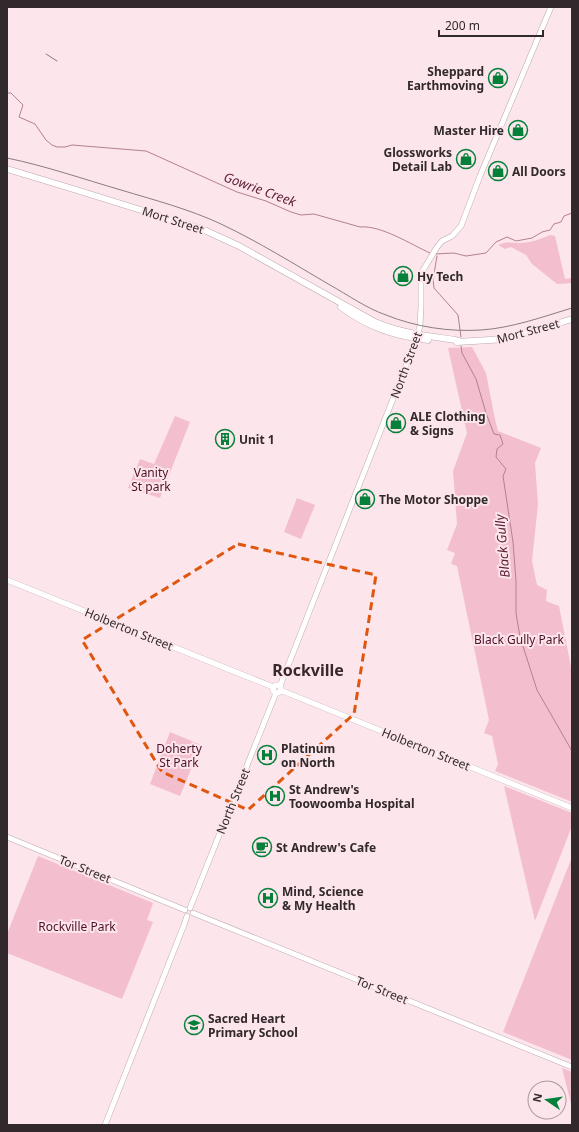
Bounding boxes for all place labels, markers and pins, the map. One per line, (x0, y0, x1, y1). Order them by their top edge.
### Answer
place label: Sheppard Earthmoving (407, 63, 484, 94)
shop icon: Sheppard Earthmoving (487, 67, 509, 89)
shop icon: Master Hire (507, 119, 529, 141)
place label: Master Hire (434, 122, 504, 139)
place label: Glossworks Detail Lab (384, 144, 452, 175)
shop icon: Glossworks Detail Lab (455, 148, 477, 170)
shop icon: All Doors (487, 160, 509, 182)
place label: All Doors (512, 163, 566, 180)
shop icon: Hy Tech (392, 265, 414, 287)
place label: Hy Tech (417, 268, 463, 285)
place label: ALE Clothing & Signs (410, 408, 486, 439)
shop icon: ALE Clothing & Signs (385, 412, 407, 434)
building icon: Unit 1 (214, 428, 236, 450)
place label: Unit 1 (239, 431, 275, 448)
shop icon: The Motor Shoppe (354, 488, 376, 510)
place label: The Motor Shoppe (379, 491, 488, 508)
place label: Platinum on North (281, 740, 335, 771)
hospital icon: Platinum on North (256, 744, 278, 766)
place label: St Andrew's Toowoomba Hospital (289, 781, 415, 812)
hospital icon: St Andrew's Toowoomba Hospital (264, 785, 286, 807)
cafe icon: St Andrew's Cafe (251, 836, 273, 858)
place label: St Andrew's Cafe (276, 839, 376, 856)
place label: Mind, Science & My Health (282, 883, 364, 914)
hospital icon: Mind, Science & My Health (257, 887, 279, 909)
place label: Sacred Heart Primary School (208, 1010, 298, 1041)
school or university icon: Sacred Heart Primary School (183, 1014, 205, 1036)

